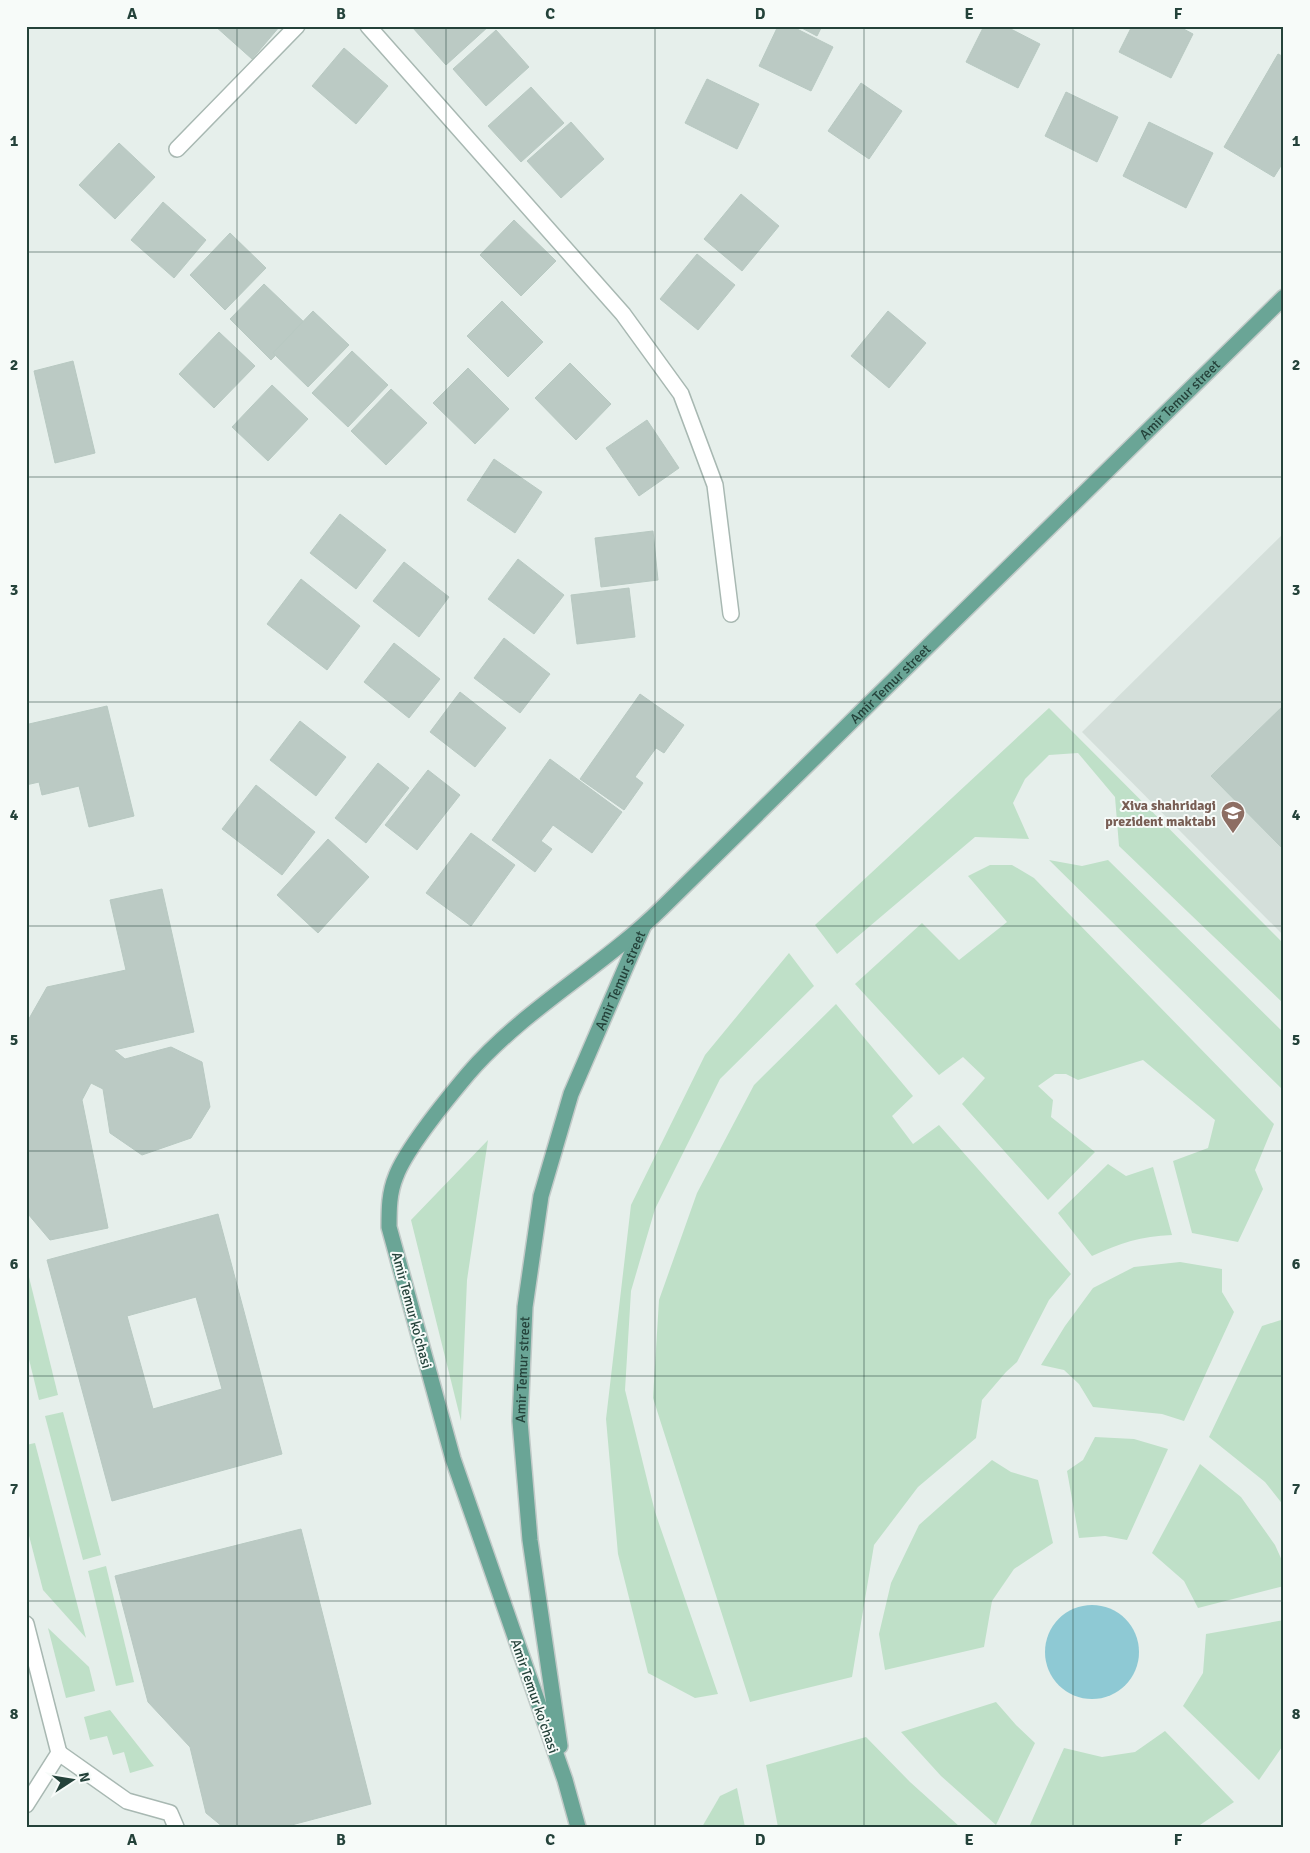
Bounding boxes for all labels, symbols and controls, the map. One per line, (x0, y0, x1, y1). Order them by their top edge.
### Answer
text: A (127, 4, 138, 24)
text: B (336, 4, 346, 24)
text: C (545, 4, 555, 24)
text: D (755, 4, 766, 24)
text: E (964, 4, 974, 24)
text: F (1174, 4, 1183, 24)
text: 1 (10, 131, 19, 151)
text: 1 (1292, 131, 1301, 151)
text: 2 (10, 355, 18, 375)
text: 2 (1292, 355, 1300, 375)
street label: Amir Temur street (1136, 356, 1224, 443)
text: 3 (10, 580, 18, 600)
text: 3 (1292, 580, 1300, 600)
street label: Amir Temur street (846, 641, 934, 727)
place label: Xiva shahridagi prezident maktabi (1105, 797, 1216, 830)
school or university icon: Xiva shahridagi prezident maktabi (1220, 800, 1246, 834)
text: 4 (10, 805, 19, 825)
text: 4 (1292, 805, 1301, 825)
street label: Amir Temur street (592, 928, 649, 1033)
text: 5 (10, 1030, 18, 1050)
text: 5 (1292, 1030, 1300, 1050)
street label: Amir Temur ko'chasi (388, 1250, 435, 1370)
text: 6 (10, 1254, 19, 1274)
text: 6 (1292, 1254, 1301, 1274)
street label: Amir Temur street (512, 1316, 534, 1423)
text: 7 (10, 1479, 19, 1499)
text: 7 (1292, 1479, 1301, 1499)
street label: Amir Temur ko'chasi (507, 1637, 562, 1756)
text: 8 (10, 1704, 19, 1724)
text: 8 (1292, 1704, 1301, 1724)
north arrow (48, 1756, 98, 1806)
text: N (75, 1771, 94, 1784)
text: A (127, 1830, 138, 1850)
text: B (336, 1830, 346, 1850)
text: C (545, 1830, 555, 1850)
text: D (755, 1830, 766, 1850)
text: E (964, 1830, 974, 1850)
text: F (1174, 1830, 1183, 1850)

